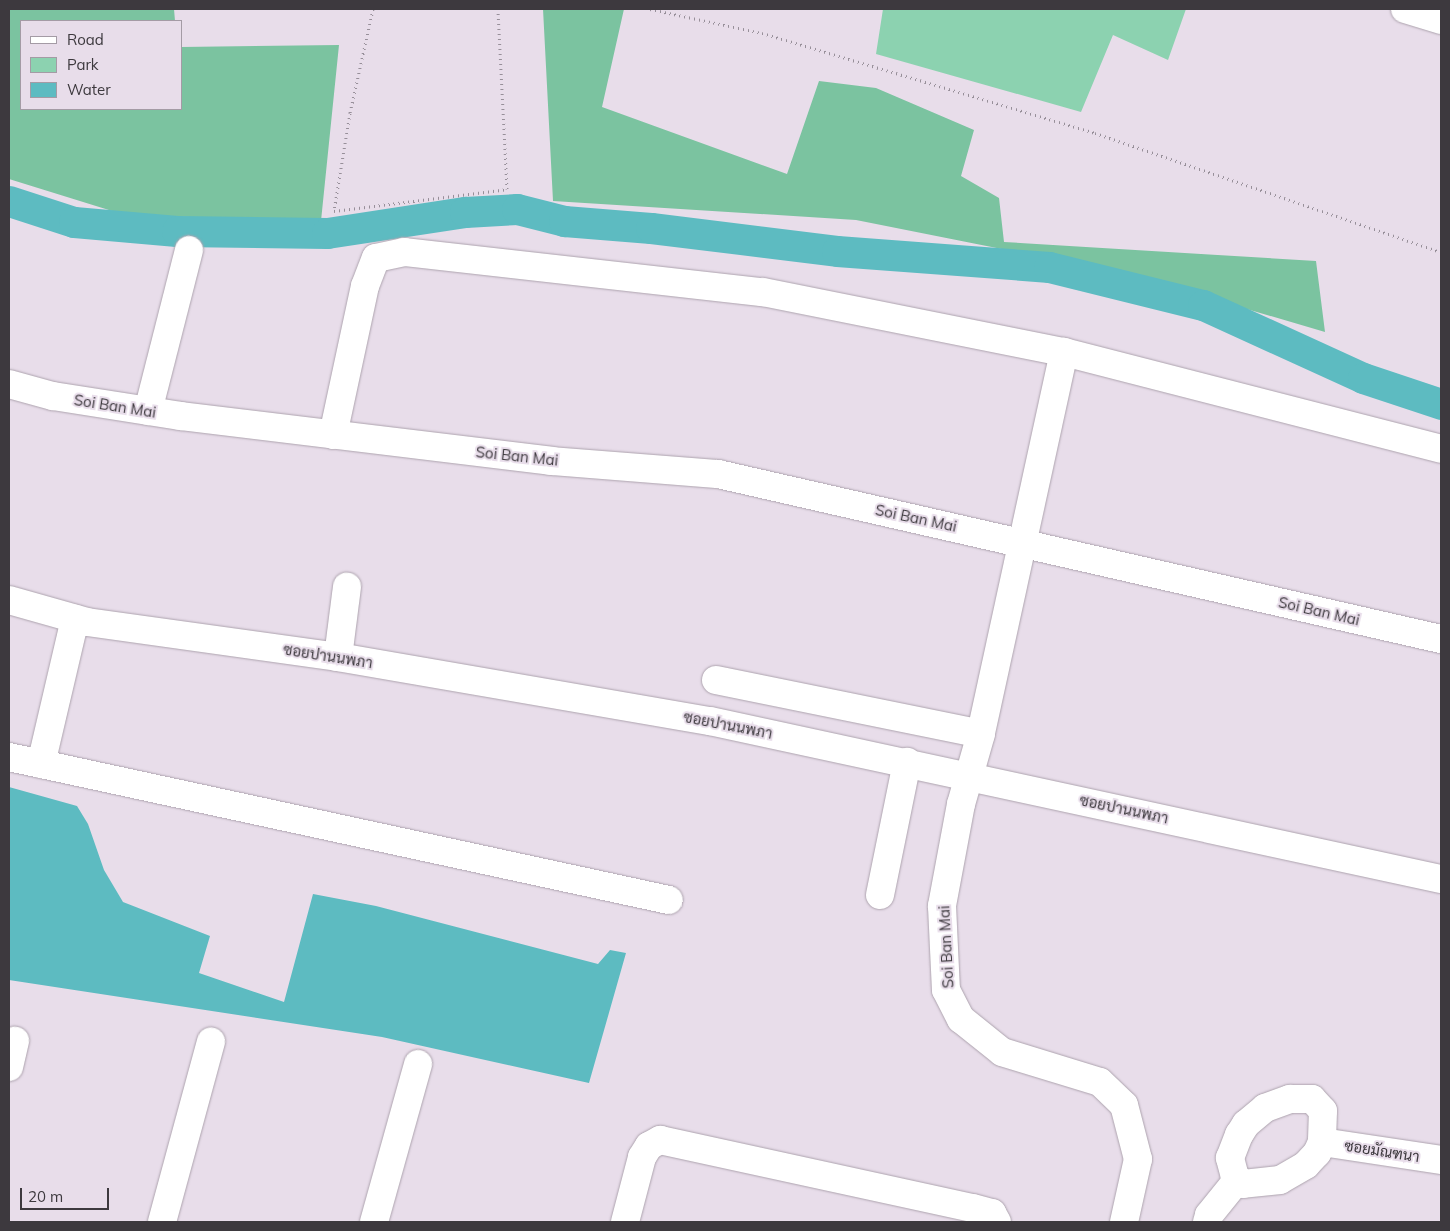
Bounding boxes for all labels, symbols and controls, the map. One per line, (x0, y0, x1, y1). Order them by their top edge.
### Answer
legend (20, 20, 182, 110)
text: Road (67, 30, 104, 49)
text: Park (67, 55, 99, 74)
text: Water (67, 80, 111, 99)
street label: Soi Ban Mai (73, 391, 157, 421)
street label: Soi Ban Mai (475, 443, 559, 469)
street label: Soi Ban Mai (874, 501, 958, 535)
street label: Soi Ban Mai (1277, 593, 1361, 629)
street label: ซอยปานนพภา (282, 640, 374, 672)
street label: ซอยปานนพภา (682, 708, 774, 742)
street label: ซอยปานนพภา (1078, 791, 1170, 827)
street label: Soi Ban Mai (935, 905, 957, 989)
street label: ซอยมัณฑนา (1343, 1136, 1421, 1166)
scale bar (22, 1178, 111, 1210)
text: 20 m (28, 1187, 63, 1206)

